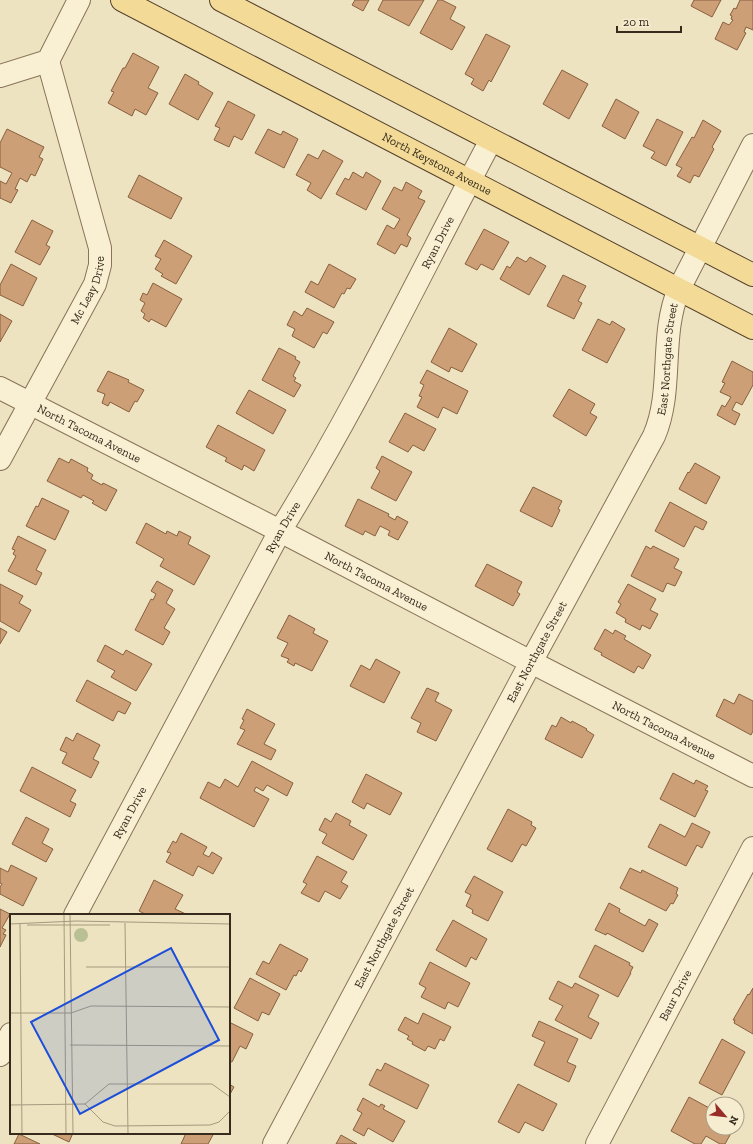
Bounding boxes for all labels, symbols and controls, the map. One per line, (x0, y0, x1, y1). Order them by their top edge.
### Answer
scale bar (617, 8, 681, 34)
text: 20 m (623, 15, 650, 29)
street label: North Keystone Avenue (380, 130, 494, 198)
street label: Ryan Drive (418, 214, 457, 271)
street label: Mc Leay Drive (68, 256, 107, 327)
street label: East Northgate Street (654, 301, 681, 417)
street label: North Tacoma Avenue (35, 401, 144, 466)
street label: Ryan Drive (263, 499, 303, 555)
street label: North Tacoma Avenue (322, 549, 431, 614)
street label: East Northgate Street (504, 598, 570, 705)
street label: North Tacoma Avenue (610, 698, 718, 763)
street label: Ryan Drive (110, 784, 149, 841)
street label: East Northgate Street (351, 884, 417, 991)
inset map (10, 914, 230, 1134)
street label: Baur Drive (656, 967, 695, 1023)
north arrow (705, 1096, 745, 1136)
text: N (725, 1114, 741, 1128)

